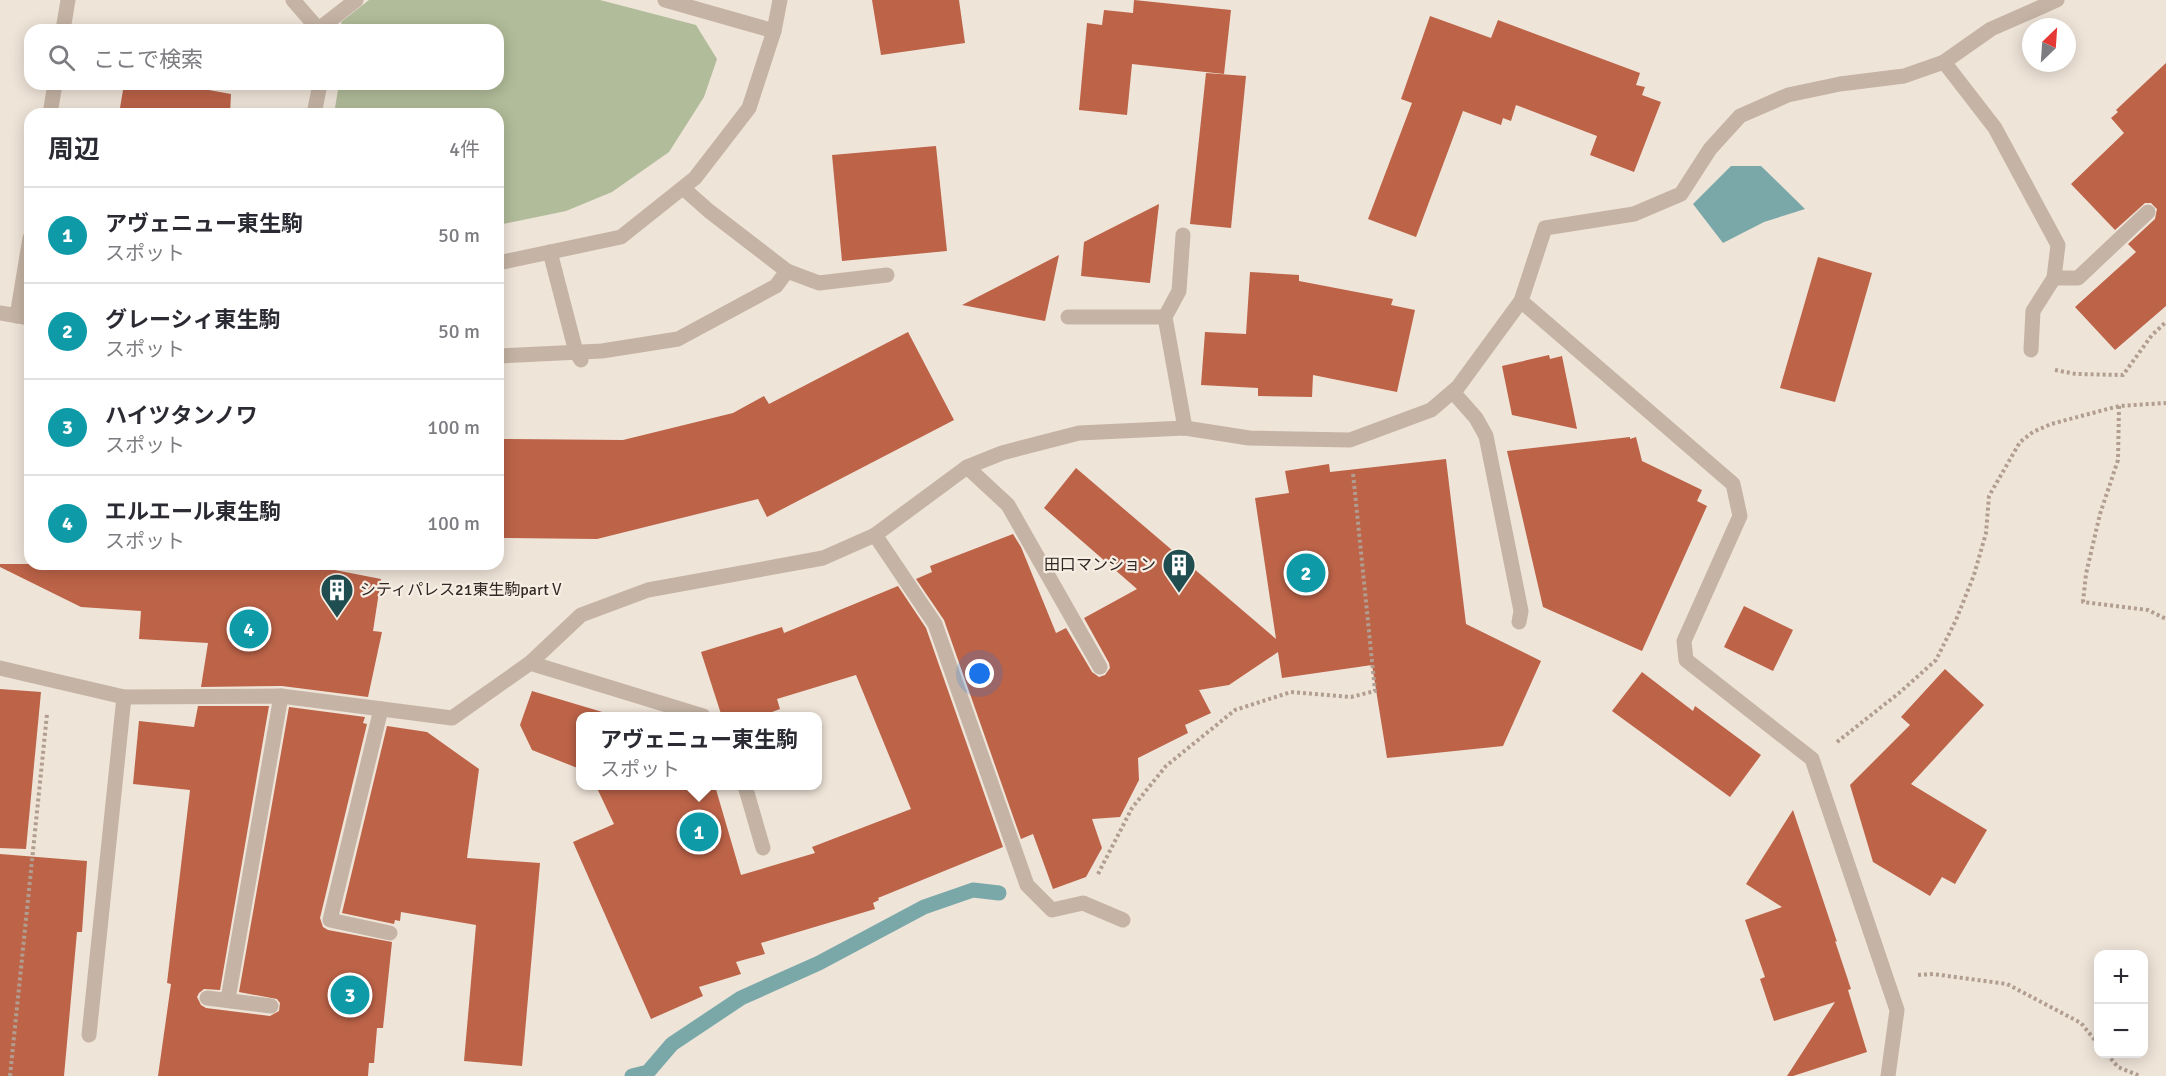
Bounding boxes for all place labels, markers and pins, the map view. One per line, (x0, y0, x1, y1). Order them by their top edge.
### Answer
building icon: 田口マンション (1161, 547, 1197, 594)
pin: 2 (1286, 550, 1326, 596)
place label: 田口マンション (1044, 555, 1156, 575)
building icon: シティパレス21東生駒partⅤ (319, 572, 355, 619)
place label: シティパレス21東生駒partⅤ (360, 580, 565, 600)
pin: 4 (230, 606, 268, 652)
pin: 1 (680, 810, 718, 854)
pin: 3 (330, 972, 370, 1018)

